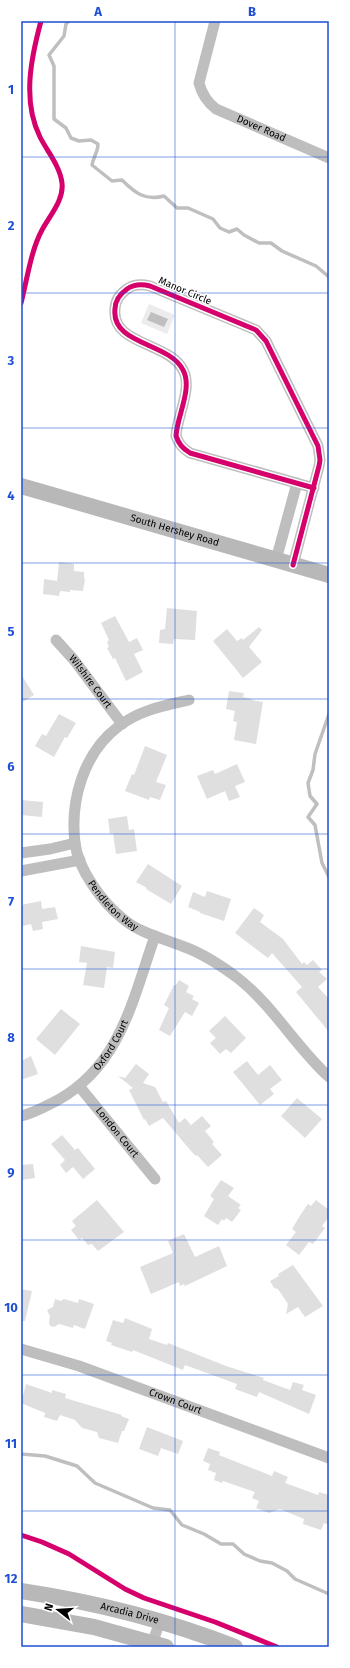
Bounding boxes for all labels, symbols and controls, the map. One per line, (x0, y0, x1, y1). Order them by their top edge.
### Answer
text: A (93, 4, 102, 19)
text: B (248, 4, 256, 19)
text: 1 (8, 82, 14, 97)
street label: Dover Road (235, 113, 288, 144)
text: 2 (8, 218, 15, 233)
street label: Manor Circle (157, 274, 213, 308)
text: 3 (7, 353, 15, 368)
text: 4 (7, 488, 15, 503)
street label: South Hershey Road (129, 512, 221, 549)
text: 5 (8, 624, 15, 639)
street label: Wilshire Court (66, 652, 114, 711)
text: 6 (7, 759, 15, 774)
street label: Pendleton Way (85, 878, 140, 934)
text: 7 (8, 894, 14, 909)
street label: Oxford Court (91, 1018, 131, 1073)
text: 8 (7, 1030, 15, 1045)
street label: London Court (93, 1105, 141, 1160)
text: 9 (7, 1165, 15, 1180)
text: 10 (4, 1300, 18, 1315)
street label: Crown Court (147, 1386, 204, 1417)
text: 11 (5, 1436, 17, 1451)
text: 12 (5, 1571, 18, 1586)
north arrow (38, 1590, 78, 1630)
street label: Arcadia Drive (99, 1600, 160, 1627)
text: N (42, 1602, 56, 1613)

